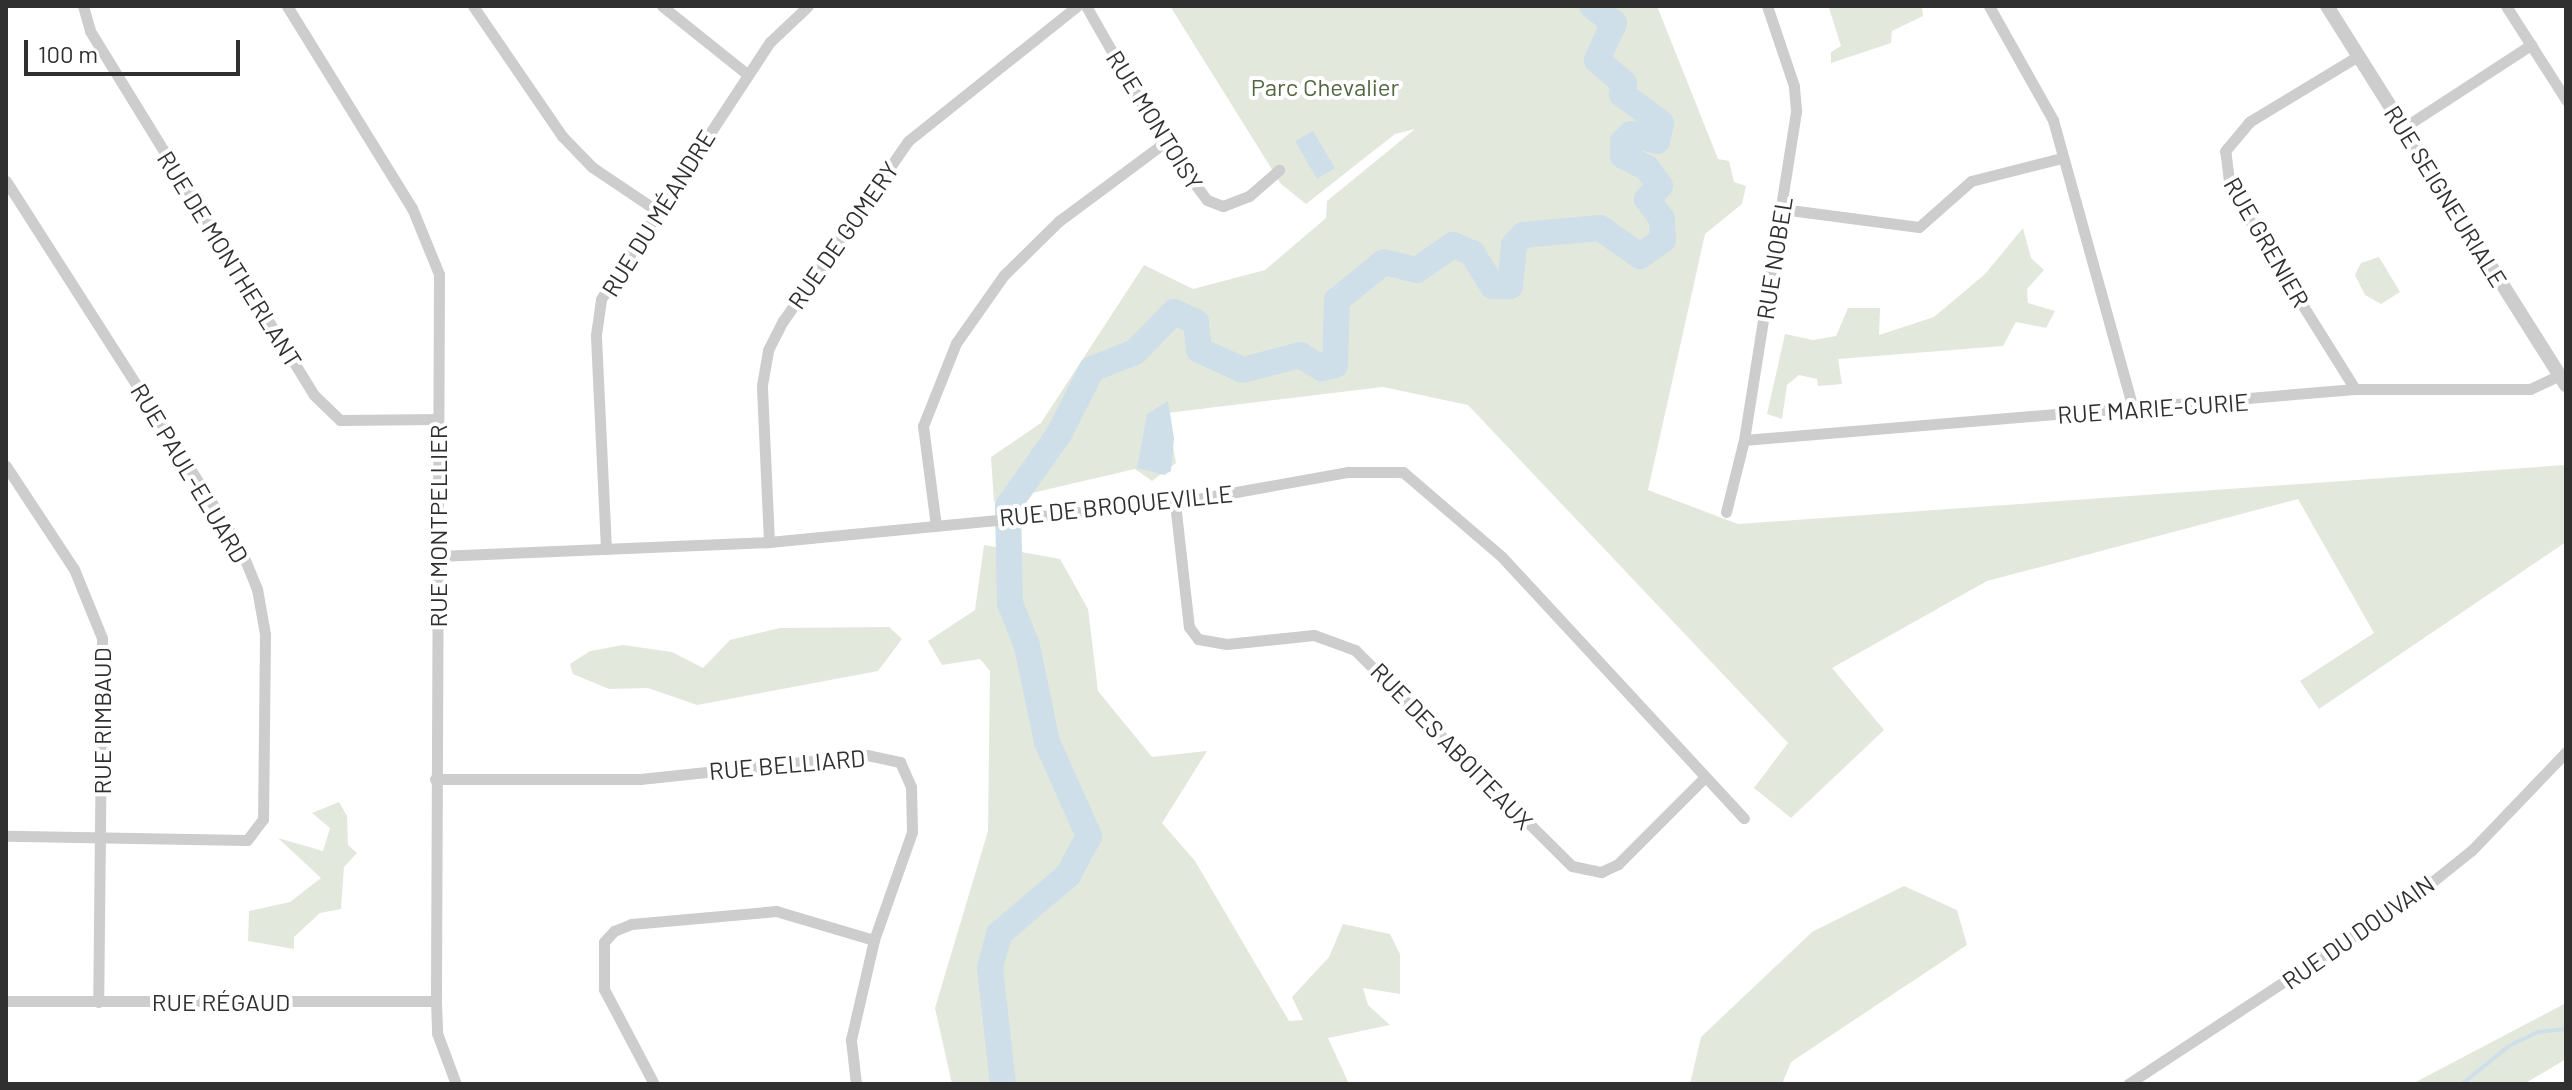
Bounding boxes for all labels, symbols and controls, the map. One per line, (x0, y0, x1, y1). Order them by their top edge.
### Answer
scale bar (28, 24, 244, 74)
text: 100 m (38, 39, 98, 68)
street label: RUE MONTOISY (1101, 45, 1209, 195)
park label: Parc Chevalier (1251, 73, 1399, 101)
street label: RUE SEIGNEURIALE (2379, 100, 2513, 292)
street label: RUE DU MÉANDRE (595, 124, 721, 302)
street label: RUE DE MONTHERLANT (152, 146, 308, 372)
street label: RUE DE GOMERY (782, 156, 904, 314)
street label: RUE GRENIER (2218, 172, 2316, 312)
street label: RUE NOBEL (1750, 195, 1798, 321)
street label: RUE PAUL-ELUARD (125, 378, 255, 568)
street label: RUE MARIE-CURIE (2056, 387, 2250, 429)
street label: RUE MONTPELLIER (424, 425, 452, 627)
street label: RUE DE BROQUEVILLE (998, 478, 1234, 532)
street label: RUE RIMBAUD (88, 648, 116, 794)
street label: RUE DES ABOITEAUX (1365, 657, 1539, 835)
street label: RUE BELLIARD (708, 743, 866, 785)
street label: RUE DU DOUVAIN (2276, 869, 2440, 995)
street label: RUE RÉGAUD (152, 988, 290, 1016)

